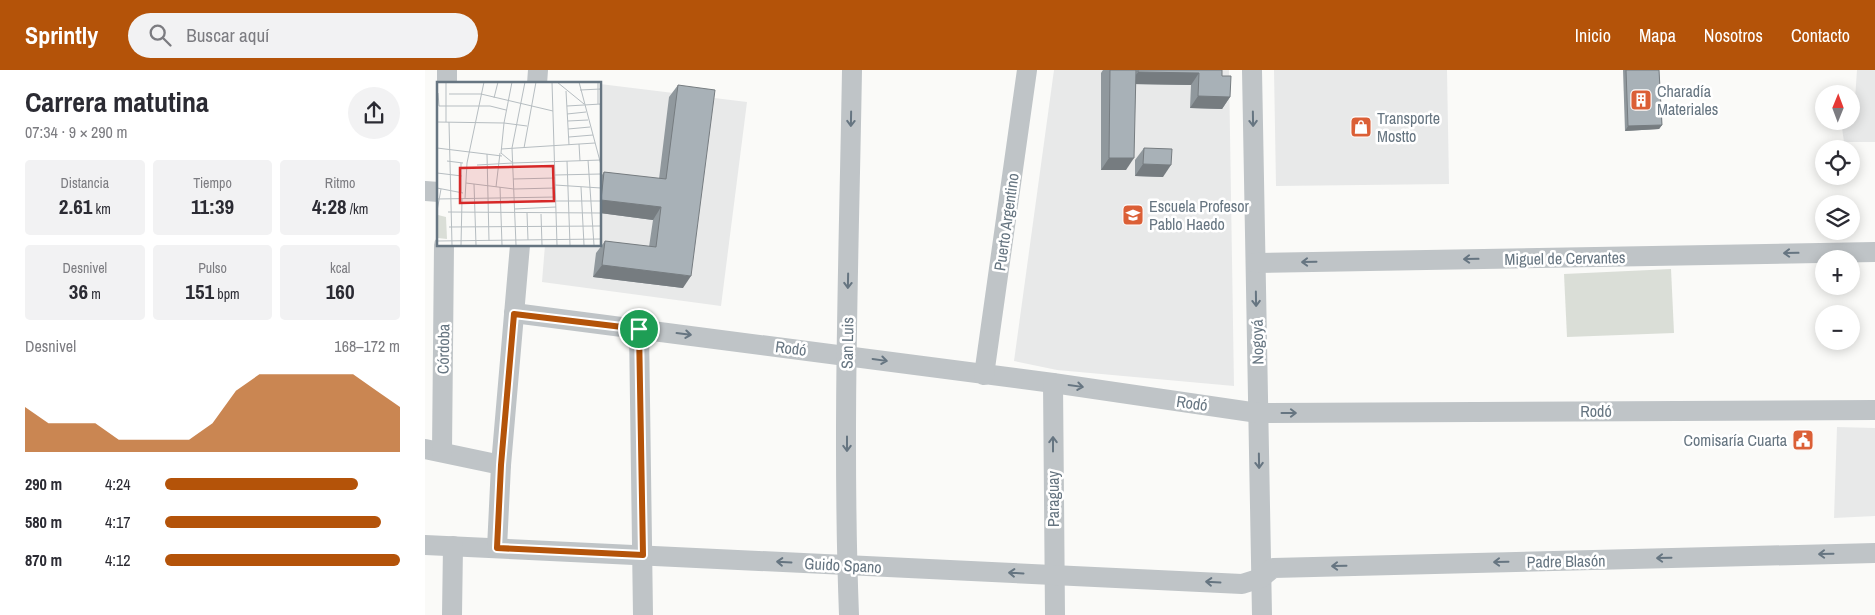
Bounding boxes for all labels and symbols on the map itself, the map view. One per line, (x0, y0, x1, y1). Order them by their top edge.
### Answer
place label: Charadía Materiales (1657, 80, 1718, 120)
inset map (437, 82, 601, 246)
north arrow (1815, 85, 1860, 130)
building icon: Charadía Materiales (1629, 88, 1653, 112)
place label: Transporte Mostto (1377, 107, 1440, 147)
one-way arrow (846, 110, 856, 126)
one-way arrow (1248, 110, 1258, 126)
shop icon: Transporte Mostto (1349, 115, 1373, 139)
street label: Puerto Argentino (988, 172, 1024, 272)
place label: Escuela Profesor Pablo Haedo (1149, 195, 1250, 235)
school or university icon: Escuela Profesor Pablo Haedo (1121, 203, 1145, 227)
street label: Miguel de Cervantes (1504, 246, 1626, 270)
one-way arrow (1784, 249, 1800, 258)
one-way arrow (1464, 254, 1480, 264)
one-way arrow (1301, 257, 1318, 267)
one-way arrow (843, 272, 853, 289)
one-way arrow (1251, 290, 1261, 306)
pin (618, 308, 660, 350)
street label: San Luis (836, 317, 858, 369)
street label: Nogoyá (1246, 319, 1268, 365)
street label: Córdoba (432, 323, 454, 374)
one-way arrow (676, 330, 692, 340)
street label: Rodó (774, 335, 808, 361)
one-way arrow (872, 356, 888, 366)
one-way arrow (1067, 381, 1083, 391)
street label: Rodó (1175, 390, 1209, 416)
street label: Rodó (1580, 400, 1612, 422)
one-way arrow (1281, 408, 1297, 417)
public building icon: Comisaría Cuarta (1791, 428, 1815, 452)
place label: Comisaría Cuarta (1683, 429, 1788, 451)
one-way arrow (842, 435, 852, 451)
one-way arrow (1048, 436, 1058, 452)
one-way arrow (1254, 452, 1264, 469)
street label: Paraguay (1042, 470, 1064, 527)
street label: Padre Blasón (1526, 549, 1606, 573)
one-way arrow (1819, 549, 1835, 559)
street label: Guido Spano (804, 552, 882, 578)
one-way arrow (1656, 553, 1672, 563)
one-way arrow (776, 557, 792, 566)
one-way arrow (1494, 558, 1510, 567)
one-way arrow (1331, 562, 1347, 571)
one-way arrow (1008, 568, 1024, 577)
one-way arrow (1205, 578, 1221, 587)

